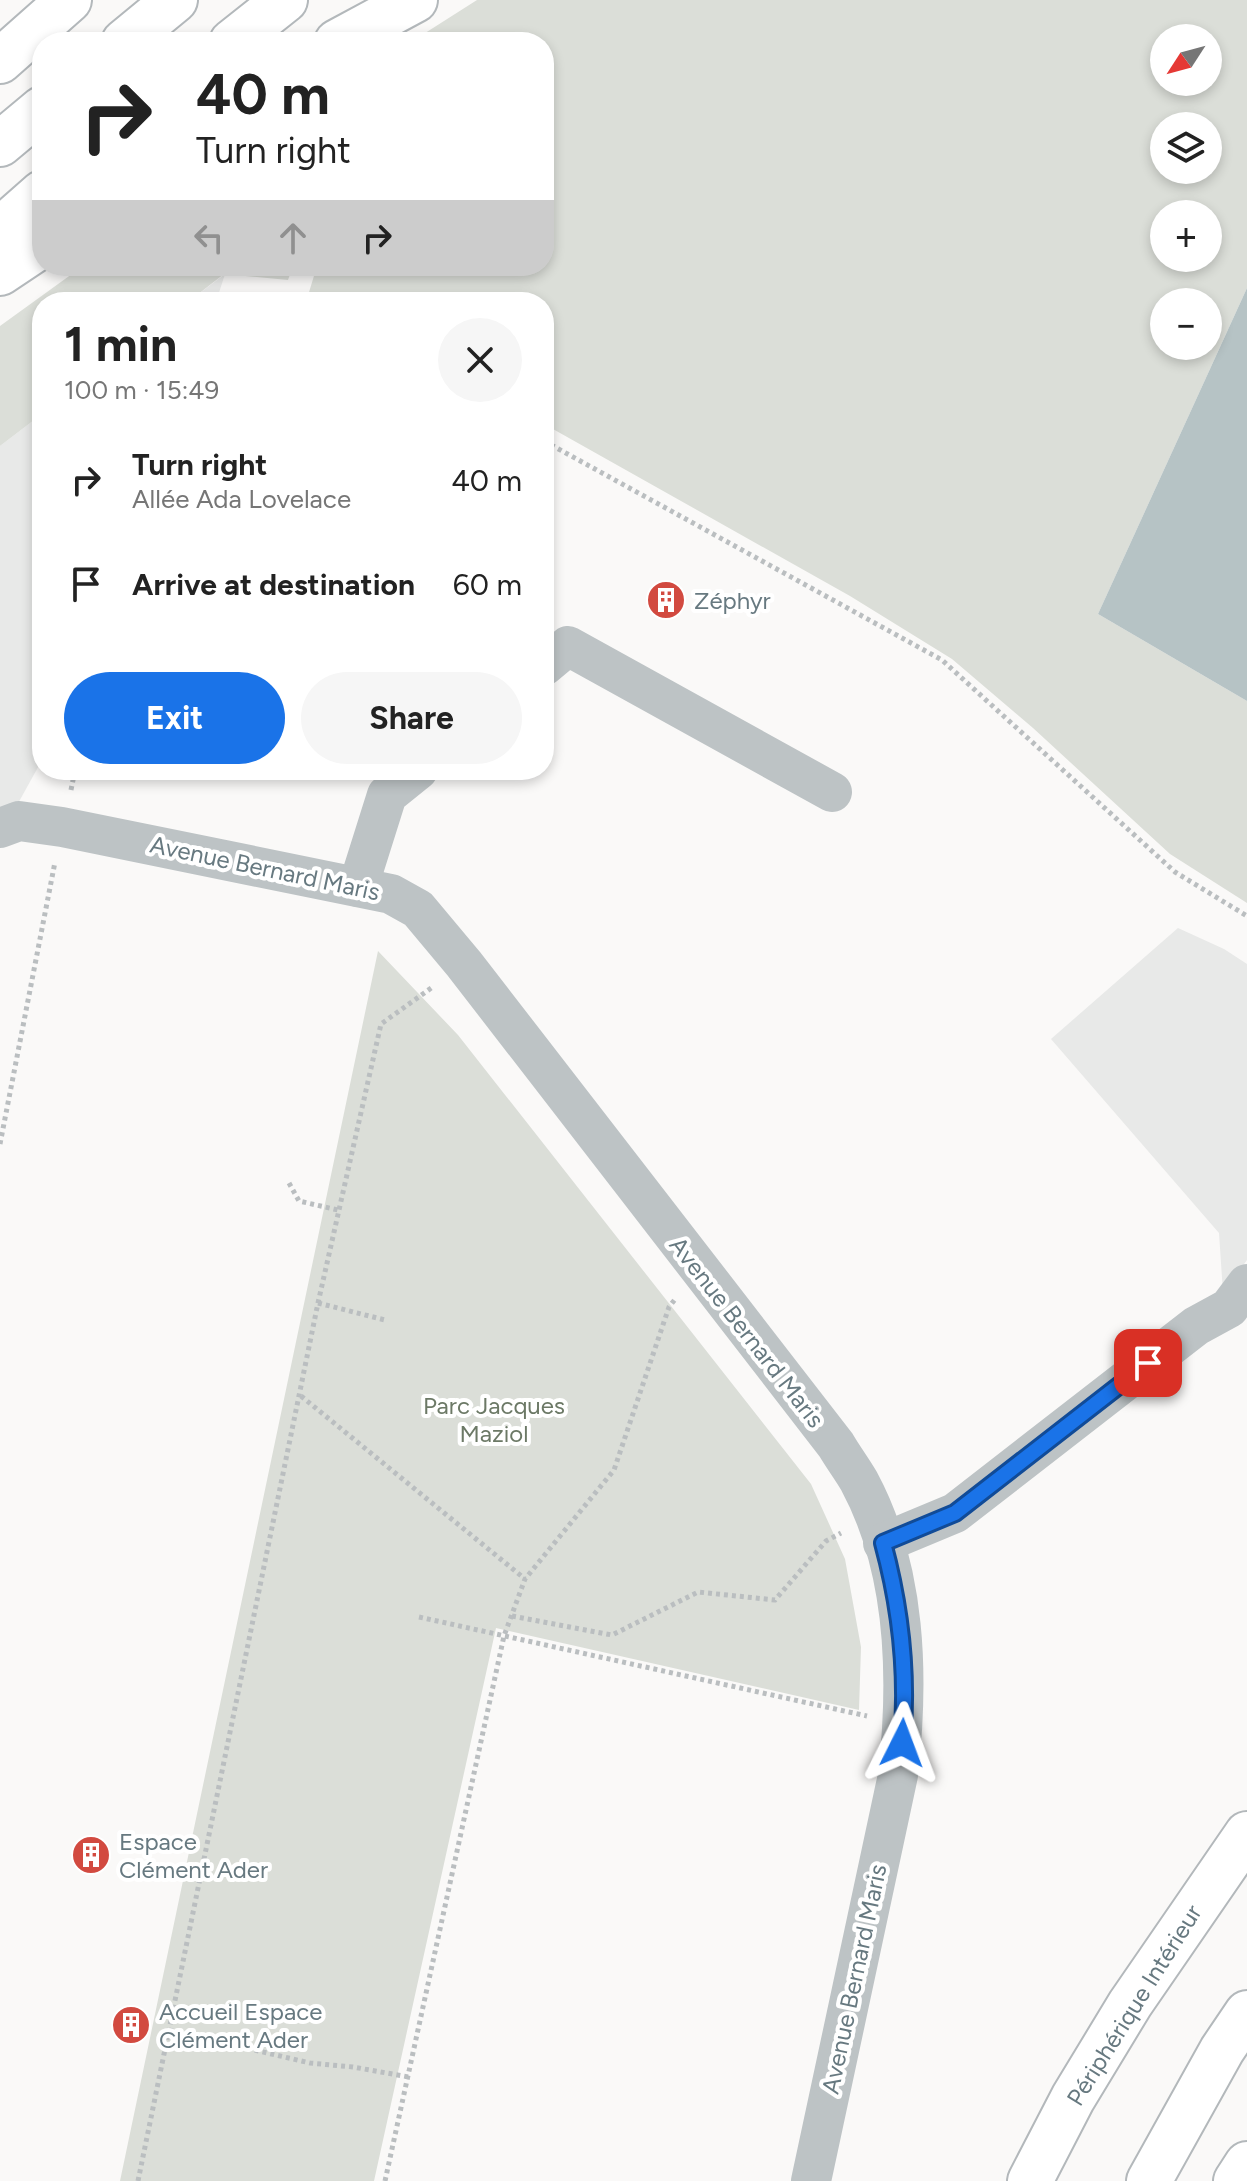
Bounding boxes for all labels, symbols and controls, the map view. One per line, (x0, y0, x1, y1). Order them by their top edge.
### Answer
north arrow (1150, 24, 1222, 96)
map controls (1150, 24, 1222, 360)
text: 40 m (196, 61, 330, 128)
icon: right (64, 64, 168, 168)
button: layers (1150, 112, 1222, 184)
text: Turn right (196, 129, 351, 172)
button: + (1150, 200, 1222, 272)
icon: left (187, 216, 231, 260)
icon: ahead (271, 216, 315, 260)
icon: right (355, 216, 399, 260)
button: − (1150, 288, 1222, 360)
text: 1 min (64, 315, 177, 373)
button: close (438, 318, 522, 402)
text: 100 m · 15:49 (64, 374, 219, 406)
text: Turn right (132, 446, 267, 483)
icon: right (64, 458, 108, 502)
text: 40 m (451, 462, 522, 499)
text: Allée Ada Lovelace (132, 483, 351, 515)
icon: arrive (64, 562, 108, 606)
text: Arrive at destination (132, 566, 415, 603)
text: 60 m (453, 566, 522, 603)
building icon: Zéphyr (645, 579, 687, 621)
place label: Zéphyr (694, 586, 771, 615)
button: Exit (64, 672, 285, 764)
button: Share (301, 672, 522, 764)
street label: Avenue Bernard Maris (147, 829, 383, 907)
street label: Avenue Bernard Maris (664, 1231, 830, 1433)
pin (1114, 1329, 1182, 1397)
icon: arrive (1126, 1341, 1170, 1385)
park label: Parc Jacques Maziol (423, 1391, 565, 1448)
position arrow (860, 1701, 944, 1785)
place label: Espace Clément Ader (119, 1827, 268, 1884)
building icon: Espace Clément Ader (70, 1834, 112, 1876)
street label: Avenue Bernard Maris (815, 1861, 893, 2097)
street label: Périphérique Intérieur (1060, 1899, 1208, 2111)
place label: Accueil Espace Clément Ader (159, 1997, 322, 2054)
building icon: Accueil Espace Clément Ader (110, 2004, 152, 2046)

